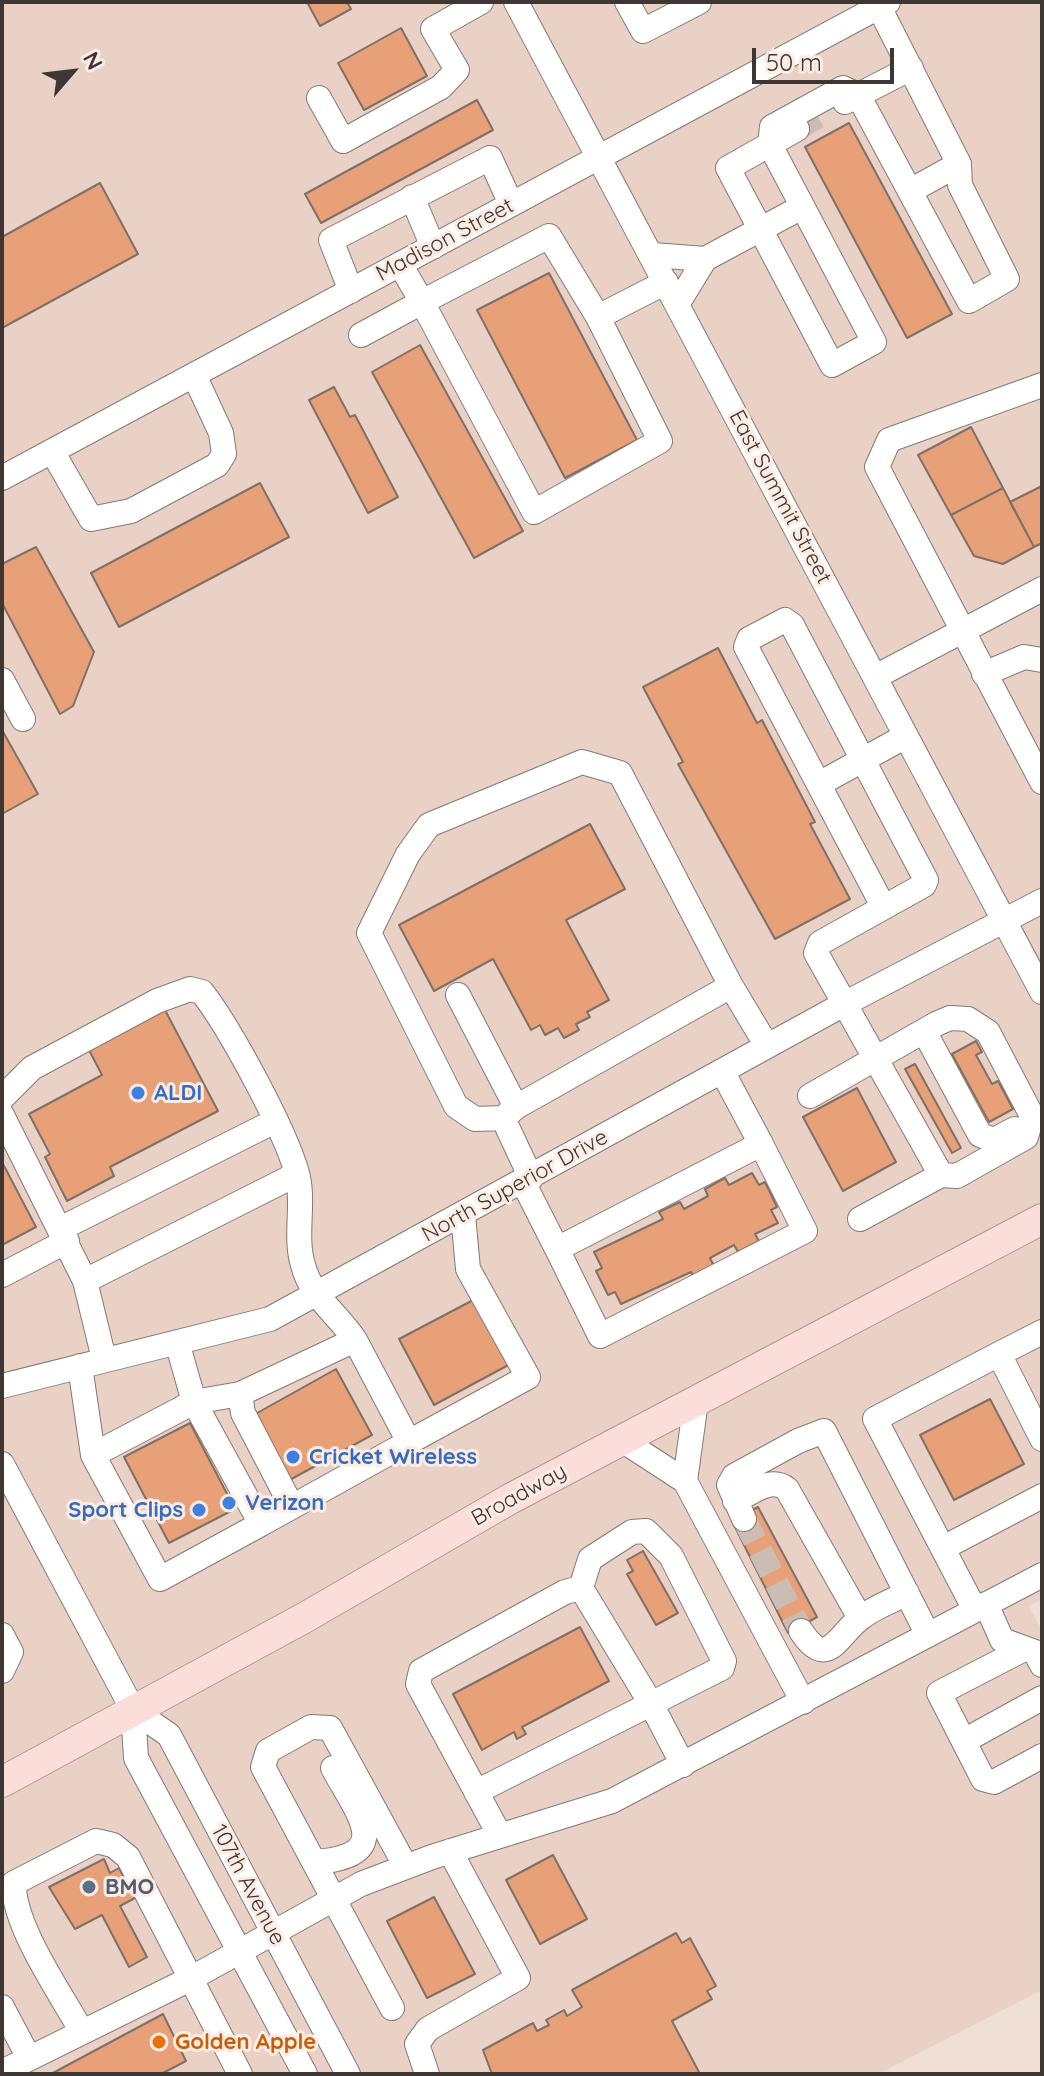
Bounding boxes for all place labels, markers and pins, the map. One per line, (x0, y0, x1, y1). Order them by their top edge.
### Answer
place label: ALDI (154, 1080, 202, 1106)
marker: ALDI (129, 1084, 147, 1102)
place label: Cricket Wireless (309, 1444, 477, 1470)
marker: Cricket Wireless (284, 1448, 302, 1466)
place label: Verizon (245, 1490, 324, 1516)
marker: Verizon (220, 1494, 238, 1512)
place label: Sport Clips (68, 1497, 183, 1523)
marker: Sport Clips (190, 1501, 208, 1519)
place label: BMO (105, 1874, 154, 1900)
marker: BMO (80, 1878, 98, 1896)
place label: Golden Apple (175, 2029, 316, 2055)
marker: Golden Apple (150, 2033, 168, 2051)

